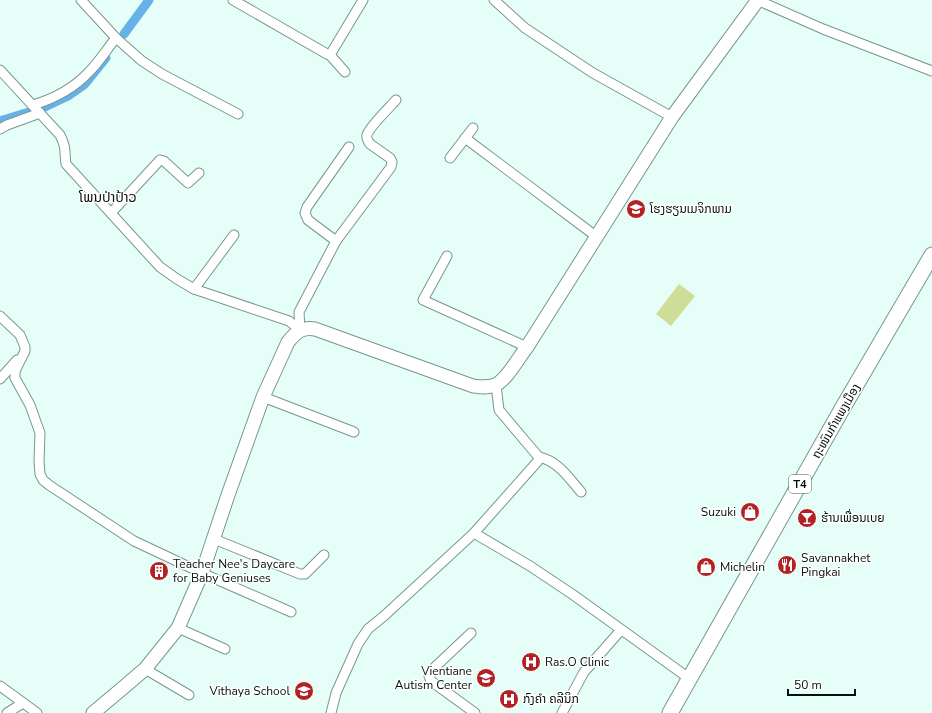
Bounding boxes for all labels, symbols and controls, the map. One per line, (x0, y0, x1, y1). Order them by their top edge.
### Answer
district label: ໂພນປ່າປ້າວ (78, 188, 137, 207)
school or university icon: ໂຮງຮຽນເມຈິກພາມ (625, 198, 647, 220)
place label: ໂຮງຮຽນເມຈິກພາມ (649, 201, 732, 217)
street label: ຖະໜົນກຳແພງເມືອງ (808, 381, 864, 461)
road number: T4 (789, 475, 811, 493)
shop icon: Suzuki (739, 501, 761, 523)
place label: Suzuki (701, 504, 736, 520)
bar icon: ຮ້ານເພື່ອນເບຍ (796, 507, 818, 529)
place label: ຮ້ານເພື່ອນເບຍ (821, 508, 885, 526)
place label: Savannakhet Pingkai (801, 550, 871, 580)
restaurant icon: Savannakhet Pingkai (776, 554, 798, 576)
place label: Teacher Nee's Daycare for Baby Geniuses (173, 556, 295, 586)
shop icon: Michelin (695, 556, 717, 578)
place label: Michelin (720, 559, 765, 575)
building icon: Teacher Nee's Daycare for Baby Geniuses (148, 560, 170, 582)
hospital icon: Ras.O Clinic (520, 651, 542, 673)
place label: Ras.O Clinic (545, 654, 610, 670)
place label: Vientiane Autism Center (395, 663, 473, 693)
school or university icon: Vientiane Autism Center (475, 667, 497, 689)
scale bar (788, 671, 855, 697)
text: 50 m (794, 677, 822, 693)
school or university icon: Vithaya School (293, 680, 315, 702)
place label: Vithaya School (208, 683, 290, 699)
hospital icon: ກົງຄຳ ຄລີນິກ (498, 688, 520, 710)
place label: ກົງຄຳ ຄລີນິກ (523, 691, 579, 707)

